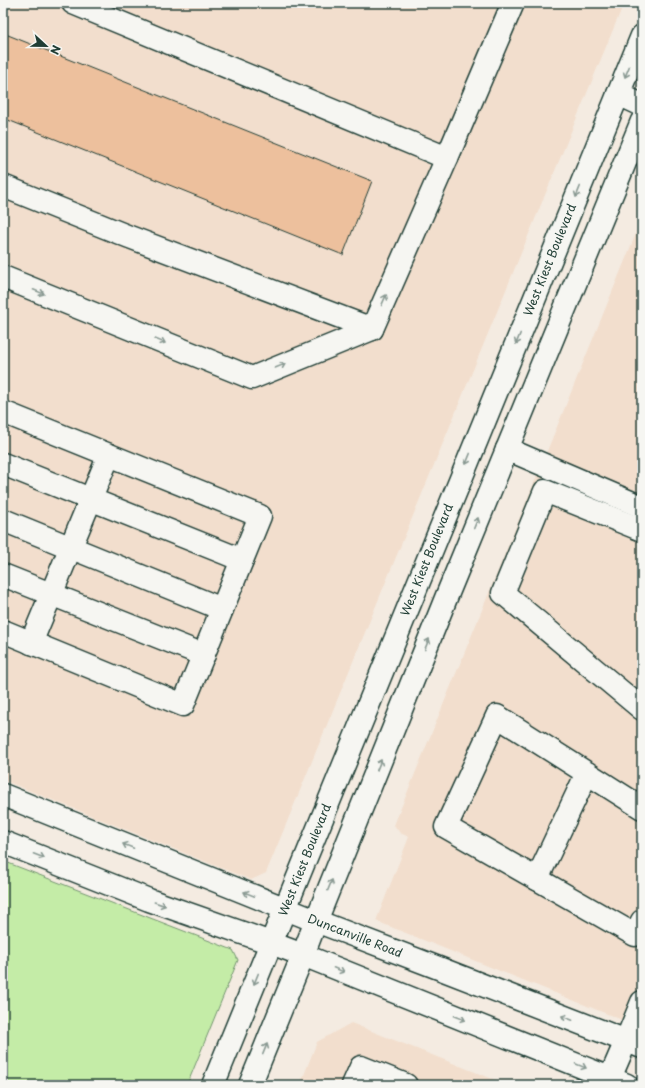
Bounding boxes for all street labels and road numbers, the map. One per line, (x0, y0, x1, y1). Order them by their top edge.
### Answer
street label: West Kiest Boulevard (518, 200, 580, 319)
street label: West Kiest Boulevard (395, 500, 457, 619)
street label: West Kiest Boulevard (273, 800, 335, 919)
street label: Duncanville Road (305, 909, 405, 961)

